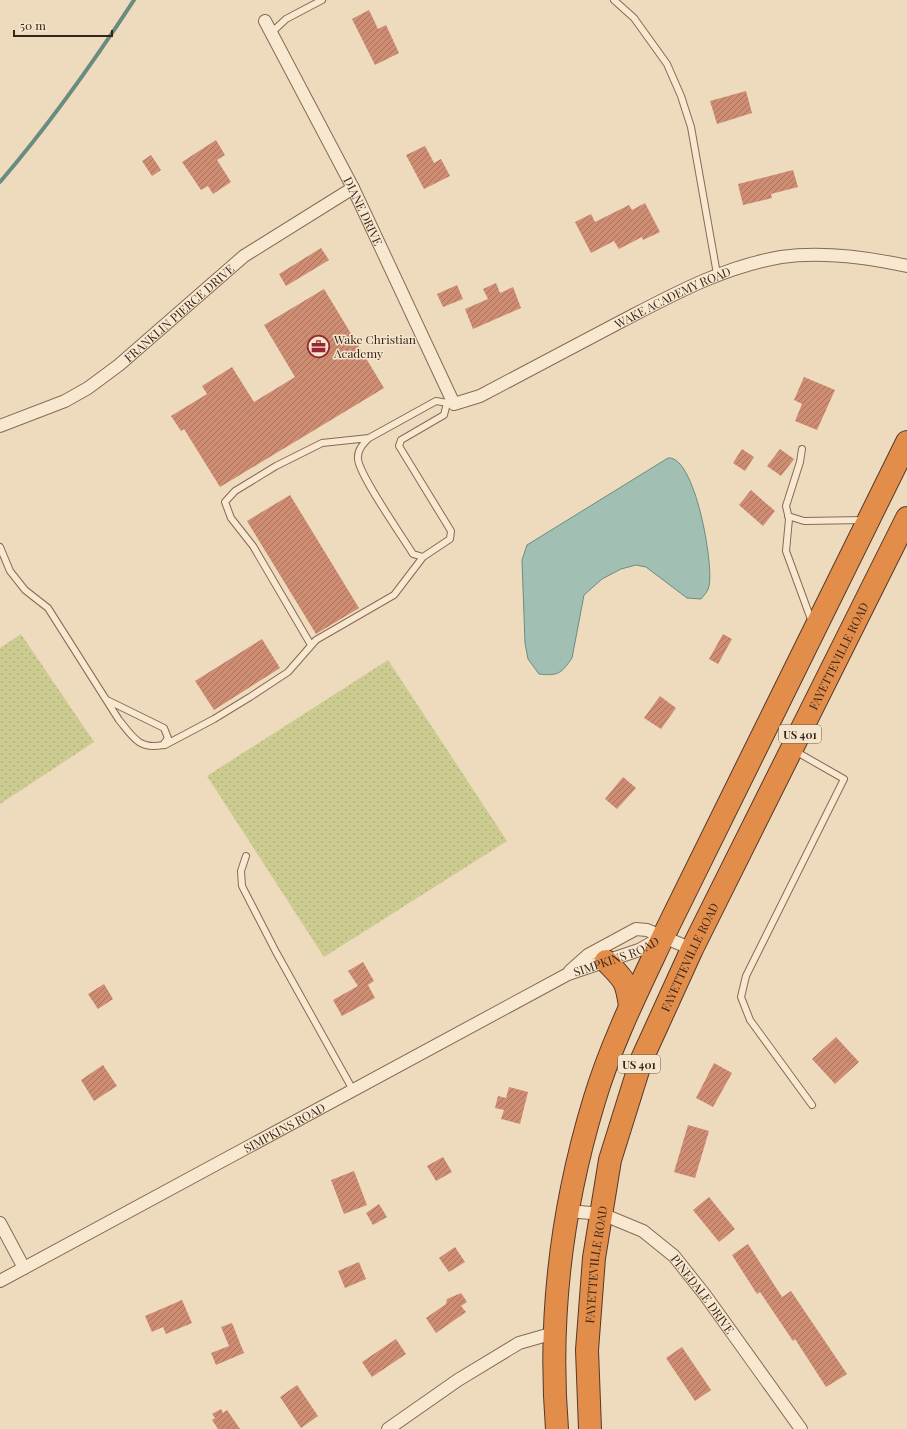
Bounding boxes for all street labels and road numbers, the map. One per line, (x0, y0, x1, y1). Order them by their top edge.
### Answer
street label: DIANE DRIVE (340, 174, 387, 248)
street label: FRANKLIN PIERCE DRIVE (120, 260, 237, 365)
street label: WAKE ACADEMY ROAD (611, 263, 733, 332)
street label: FAYETTEVILLE ROAD (805, 599, 872, 712)
road number: US 401 (779, 725, 821, 743)
street label: FAYETTEVILLE ROAD (657, 900, 722, 1014)
street label: SIMPKINS ROAD (571, 932, 662, 980)
road number: US 401 (618, 1055, 660, 1073)
street label: SIMPKINS ROAD (241, 1099, 328, 1156)
street label: FAYETTEVILLE ROAD (581, 1204, 610, 1324)
street label: PINEDALE DRIVE (668, 1251, 738, 1337)

